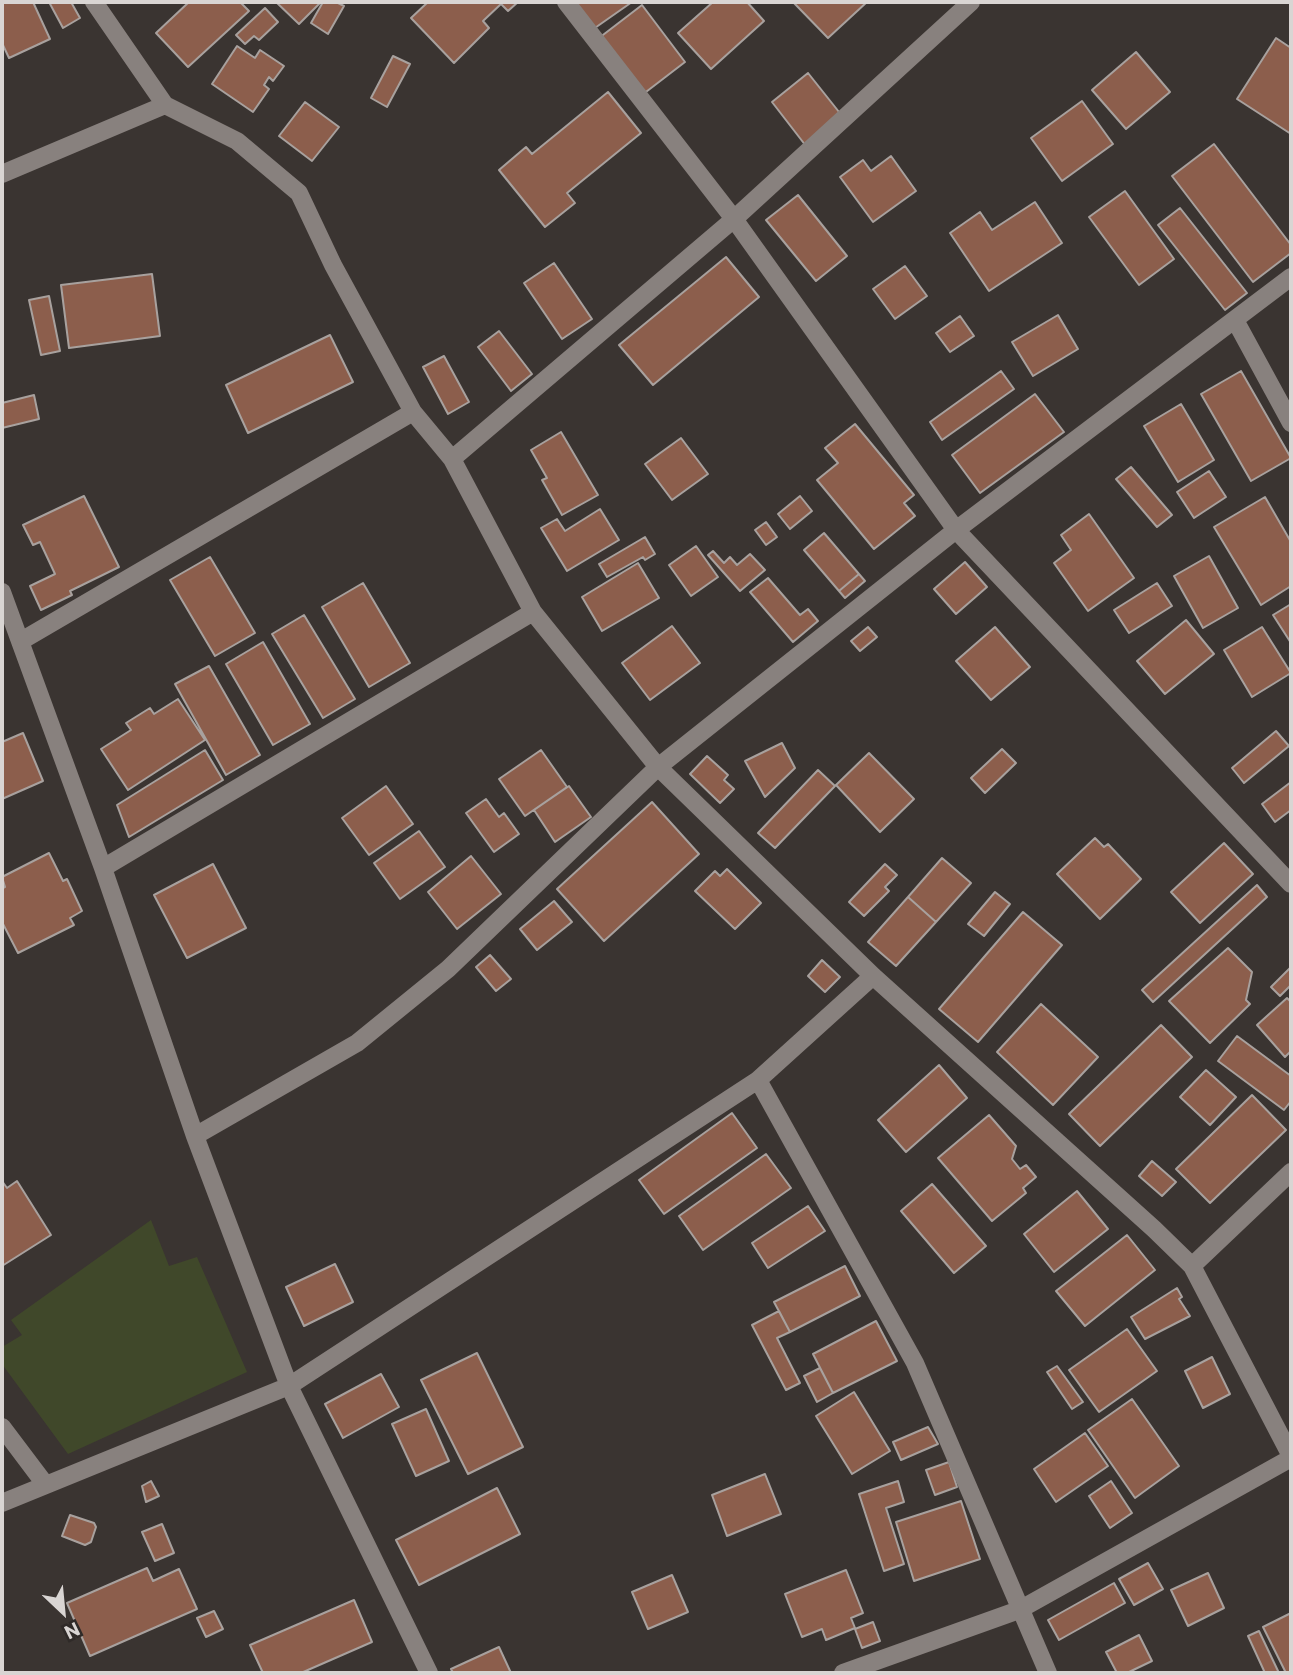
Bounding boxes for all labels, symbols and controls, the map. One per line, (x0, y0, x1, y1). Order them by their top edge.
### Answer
north arrow (28, 1577, 98, 1647)
text: N (61, 1618, 84, 1645)

